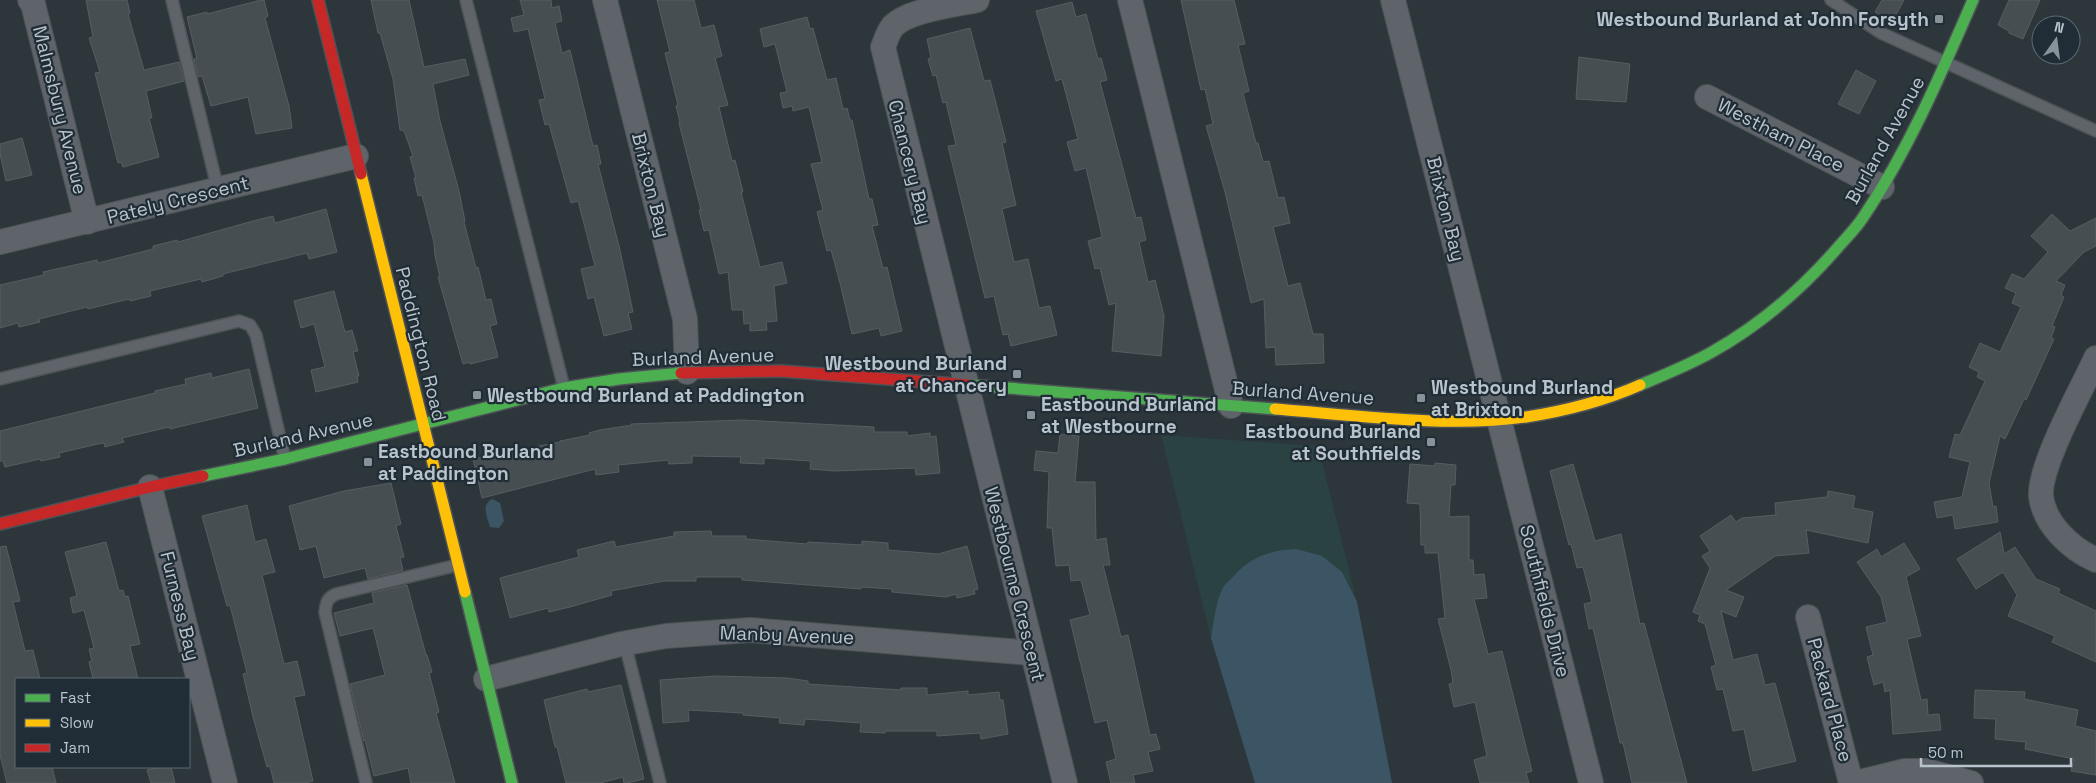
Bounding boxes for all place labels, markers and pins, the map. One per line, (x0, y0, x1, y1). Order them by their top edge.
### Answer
place label: Westbound Burland at John Forsyth (1596, 7, 1929, 32)
marker: Westbound Burland at John Forsyth (1933, 13, 1945, 25)
place label: Westbound Burland at Chancery (825, 351, 1007, 398)
marker: Westbound Burland at Chancery (1011, 368, 1023, 380)
place label: Westbound Burland at Brixton (1431, 375, 1613, 422)
place label: Westbound Burland at Paddington (487, 383, 805, 408)
marker: Westbound Burland at Paddington (471, 389, 483, 401)
place label: Eastbound Burland at Westbourne (1041, 392, 1217, 439)
marker: Westbound Burland at Brixton (1415, 392, 1427, 404)
marker: Eastbound Burland at Westbourne (1025, 409, 1037, 421)
place label: Eastbound Burland at Southfields (1245, 419, 1421, 466)
marker: Eastbound Burland at Southfields (1425, 436, 1437, 448)
place label: Eastbound Burland at Paddington (378, 439, 554, 486)
marker: Eastbound Burland at Paddington (362, 456, 374, 468)

